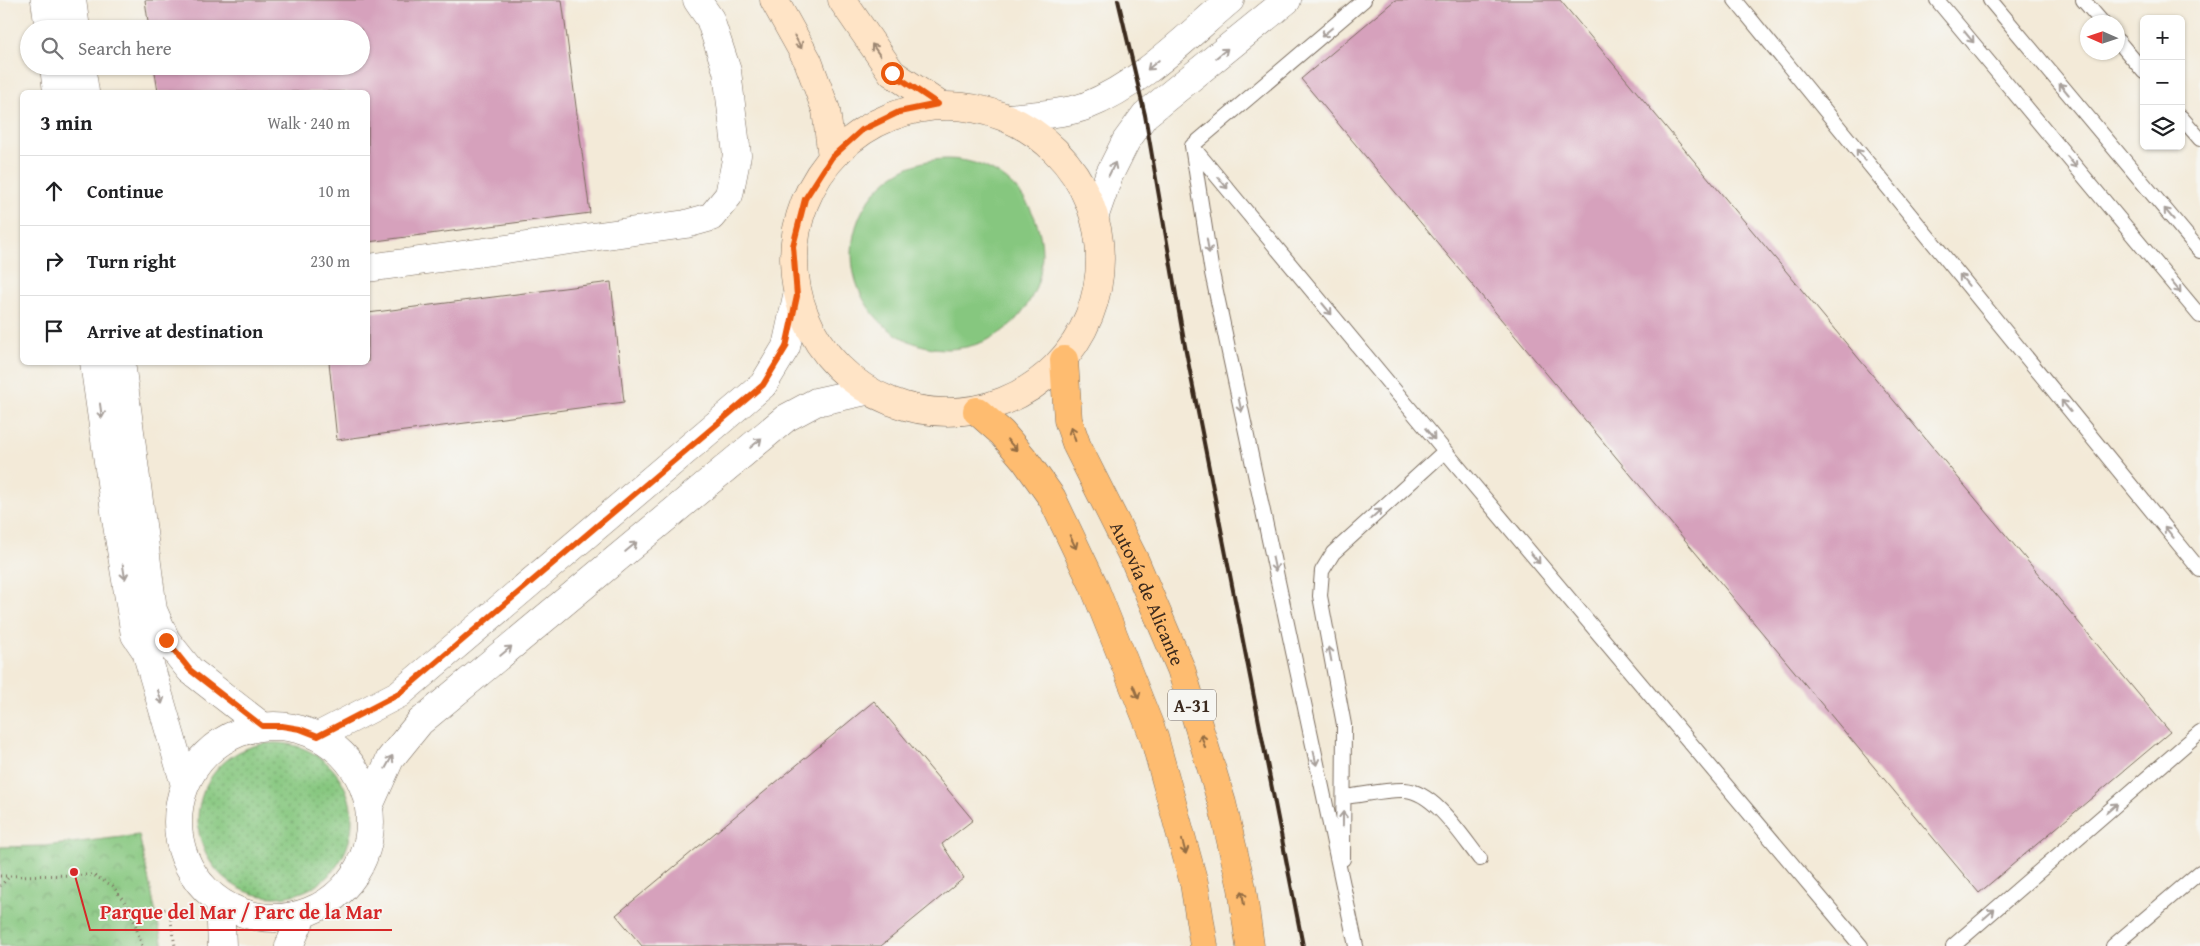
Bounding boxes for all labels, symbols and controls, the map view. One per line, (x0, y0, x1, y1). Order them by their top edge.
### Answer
north arrow (2080, 15, 2125, 60)
map controls (2140, 15, 2185, 150)
button: + (2140, 15, 2185, 60)
search box (20, 20, 370, 75)
one-way arrow (1320, 26, 1333, 37)
one-way arrow (1963, 30, 1974, 43)
icon: search (38, 34, 66, 62)
text: Search here (78, 34, 172, 62)
one-way arrow (793, 35, 803, 50)
one-way arrow (871, 44, 881, 58)
one-way arrow (1215, 47, 1228, 58)
one-way arrow (1146, 59, 1159, 71)
button: − (2140, 60, 2185, 105)
route start (881, 62, 904, 85)
one-way arrow (2059, 83, 2070, 96)
button: layers (2140, 105, 2185, 150)
text: 3 min (40, 107, 92, 138)
text: Walk · 240 m (267, 111, 350, 135)
one-way arrow (1855, 148, 1866, 161)
one-way arrow (2067, 155, 2078, 168)
one-way arrow (1108, 162, 1118, 177)
icon: ahead (40, 177, 68, 205)
text: Continue (87, 177, 164, 205)
one-way arrow (1217, 177, 1229, 190)
text: 10 m (318, 179, 350, 203)
one-way arrow (2163, 208, 2174, 221)
one-way arrow (1203, 238, 1213, 254)
icon: right (40, 247, 68, 275)
text: Turn right (87, 247, 176, 275)
text: 230 m (310, 249, 350, 273)
one-way arrow (1958, 274, 1969, 287)
one-way arrow (2170, 281, 2182, 294)
one-way arrow (1321, 302, 1332, 315)
icon: arrive (40, 317, 68, 345)
text: Arrive at destination (87, 317, 263, 345)
one-way arrow (1236, 397, 1246, 413)
one-way arrow (2061, 400, 2072, 413)
one-way arrow (96, 402, 106, 418)
one-way arrow (1068, 427, 1077, 442)
one-way arrow (1425, 427, 1436, 440)
one-way arrow (750, 438, 763, 449)
one-way arrow (1006, 438, 1017, 451)
one-way arrow (1369, 508, 1382, 520)
street label: Autovía de Alicante (1103, 516, 1192, 670)
one-way arrow (2164, 526, 2175, 539)
one-way arrow (1068, 535, 1078, 550)
one-way arrow (624, 541, 637, 552)
one-way arrow (1529, 552, 1540, 565)
one-way arrow (1270, 556, 1279, 572)
one-way arrow (120, 563, 130, 579)
route end (155, 629, 178, 652)
one-way arrow (499, 645, 512, 656)
one-way arrow (1325, 646, 1335, 662)
one-way arrow (1132, 684, 1141, 699)
one-way arrow (156, 689, 165, 705)
road number: A-31 (1168, 690, 1216, 720)
one-way arrow (1197, 733, 1207, 749)
one-way arrow (1311, 749, 1320, 765)
one-way arrow (385, 755, 395, 770)
one-way arrow (2106, 802, 2119, 813)
one-way arrow (1338, 811, 1348, 828)
one-way arrow (1180, 838, 1190, 854)
one-way arrow (1238, 890, 1248, 906)
callout: Parque del Mar / Parc de la Mar (90, 895, 392, 930)
text: Parque del Mar / Parc de la Mar (100, 897, 382, 926)
one-way arrow (1983, 908, 1996, 920)

